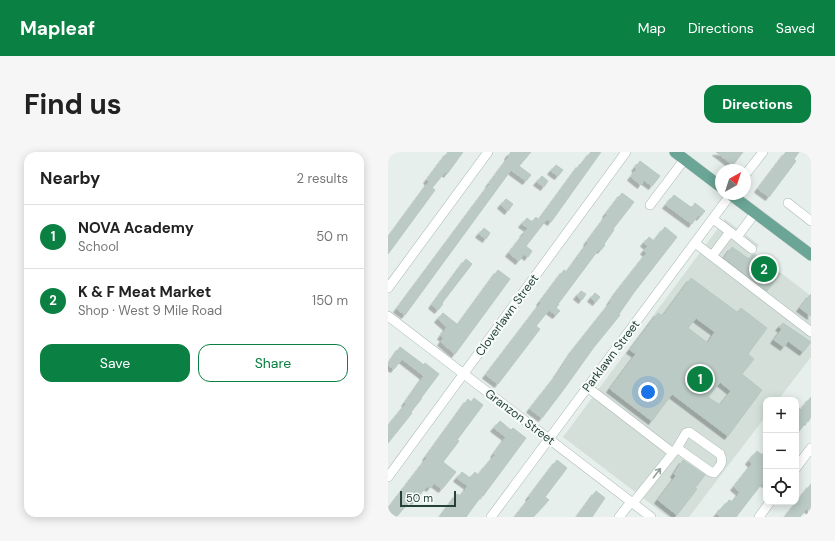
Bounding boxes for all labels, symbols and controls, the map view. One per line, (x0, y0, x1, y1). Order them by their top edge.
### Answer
text: Mapleaf (20, 16, 95, 41)
text: Map (638, 19, 666, 37)
text: Directions (688, 19, 754, 37)
text: Saved (776, 19, 815, 37)
button: Directions (704, 85, 811, 123)
text: Find us (24, 86, 122, 123)
north arrow (715, 164, 751, 200)
text: Nearby (40, 167, 100, 189)
text: 2 results (297, 170, 348, 187)
text: NOVA Academy (78, 218, 194, 238)
text: 1 (51, 228, 55, 245)
text: 50 m (316, 228, 348, 245)
text: School (78, 238, 119, 255)
pin: 2 (751, 254, 777, 284)
street label: Cloverlawn Street (472, 271, 542, 359)
text: K & F Meat Market (78, 282, 211, 302)
text: 2 (49, 292, 57, 309)
text: 150 m (312, 292, 348, 309)
text: Shop · West 9 Mile Road (78, 302, 222, 319)
street label: Parklawn Street (579, 317, 643, 395)
button: Save (40, 344, 190, 382)
button: Share (198, 344, 348, 382)
pin: 1 (687, 364, 713, 394)
your location (638, 382, 658, 402)
street label: Granzon Street (482, 385, 558, 449)
map controls (763, 397, 799, 505)
button: + (763, 397, 799, 433)
button: − (763, 433, 799, 469)
one-way arrow (653, 467, 662, 478)
button: locate (763, 469, 799, 505)
scale bar (400, 489, 456, 508)
text: 50 m (406, 491, 433, 505)

